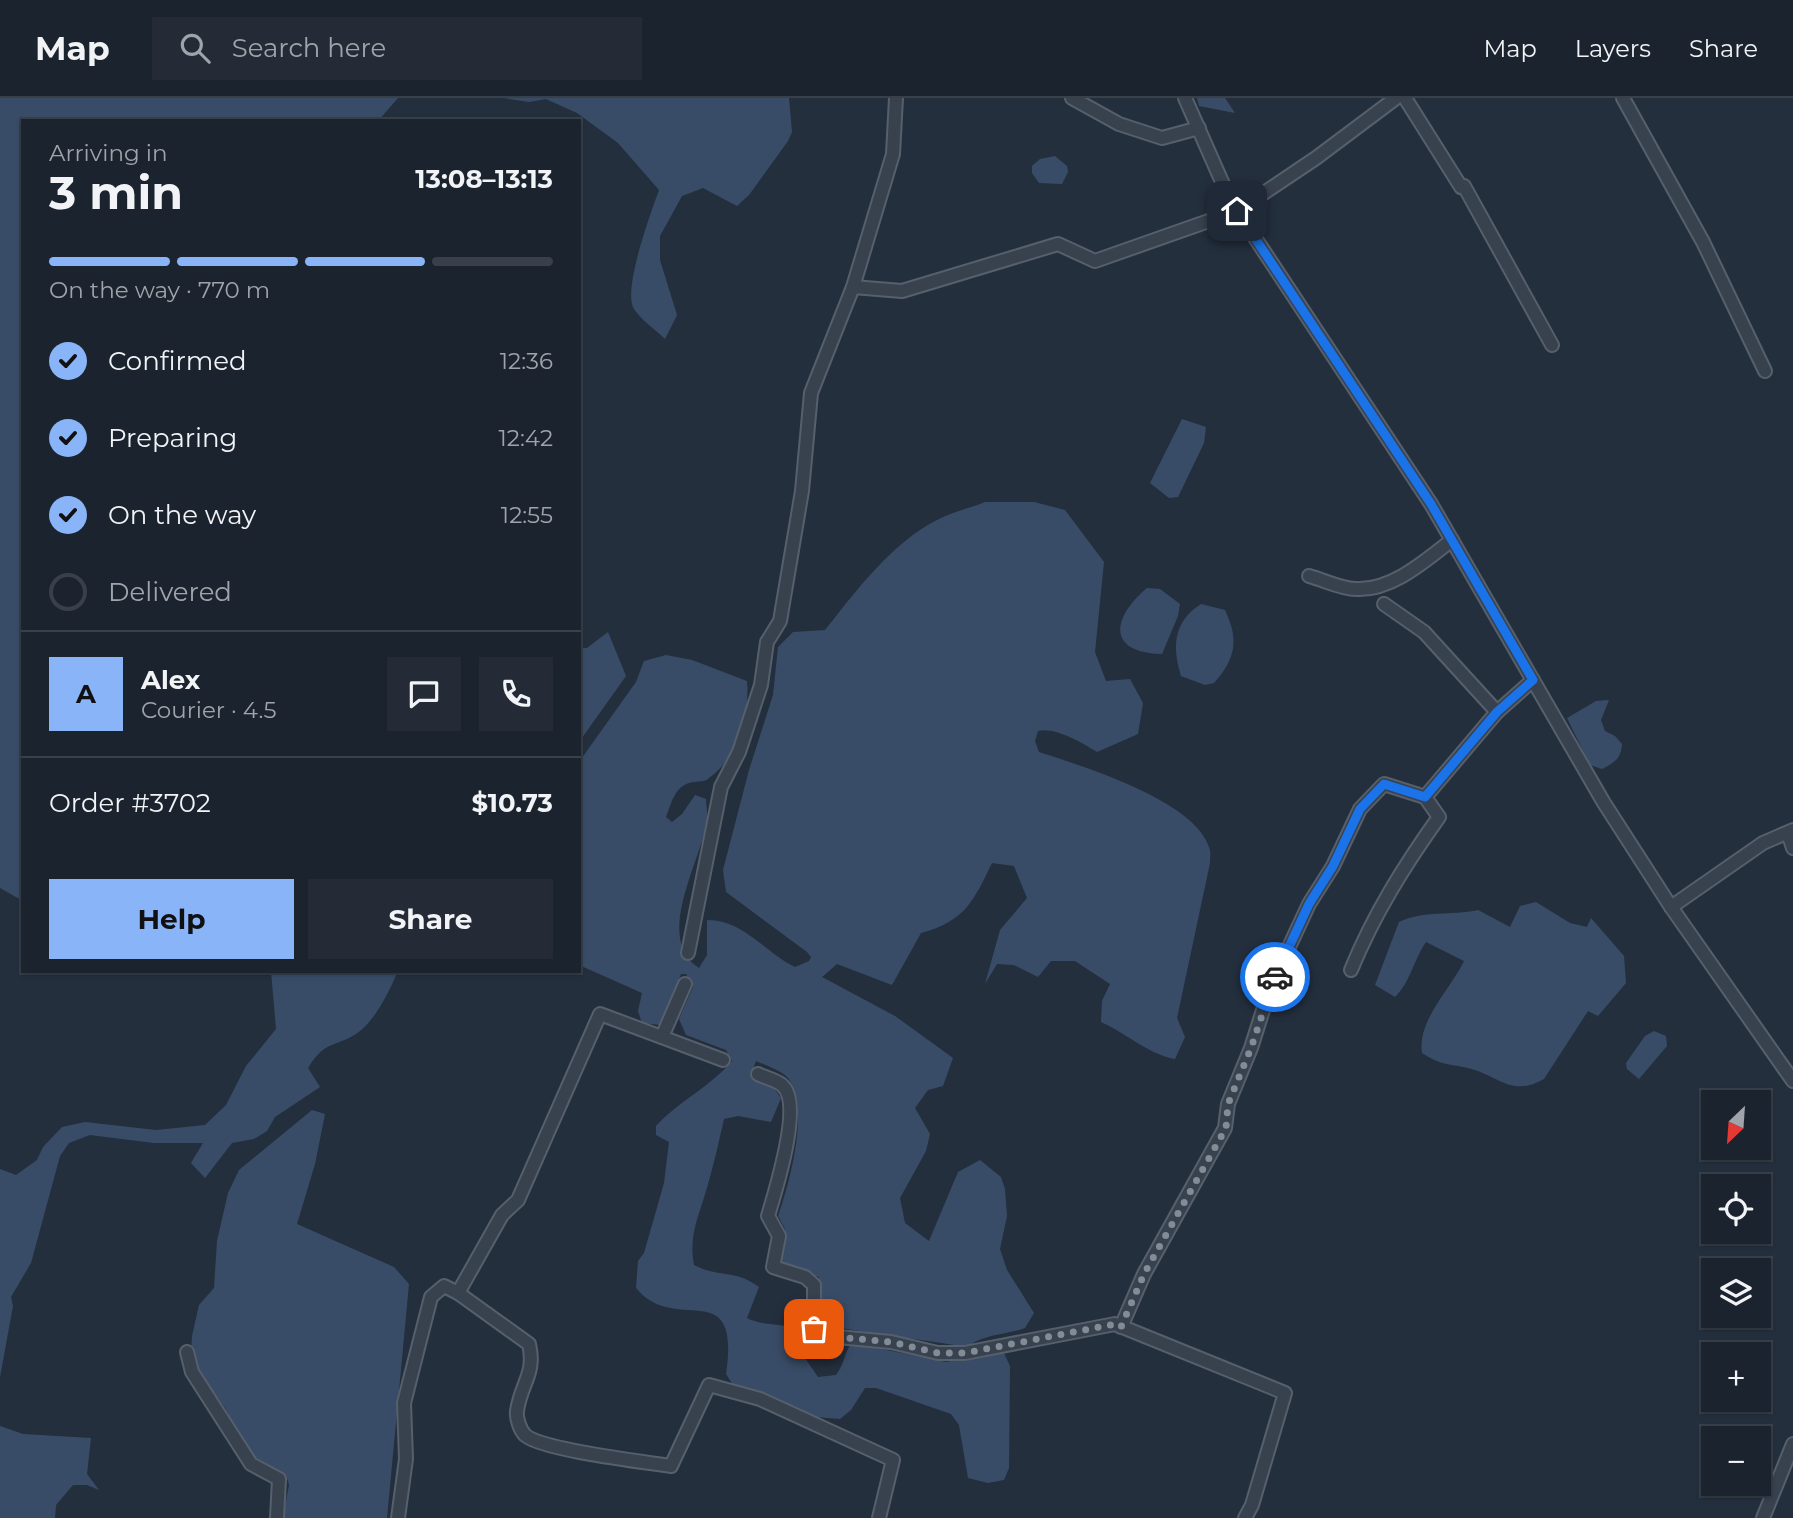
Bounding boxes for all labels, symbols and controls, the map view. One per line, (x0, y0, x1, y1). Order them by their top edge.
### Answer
search box (152, 17, 642, 80)
text: Map (35, 28, 110, 68)
icon: search (176, 29, 214, 67)
text: Search here (232, 32, 386, 64)
text: Map (1483, 34, 1537, 63)
text: Layers (1575, 34, 1651, 63)
text: Share (1689, 34, 1758, 63)
text: Arriving in (49, 139, 168, 167)
text: 13:08–13:13 (415, 163, 553, 195)
text: 3 min (49, 164, 183, 221)
pin (1207, 181, 1267, 241)
icon: home (1218, 192, 1256, 230)
text: On the way · 770 m (49, 276, 270, 304)
icon: check (49, 342, 87, 380)
text: Confirmed (108, 345, 247, 377)
text: 12:36 (500, 347, 553, 375)
icon: check (49, 419, 87, 457)
text: Preparing (108, 422, 237, 454)
text: 12:42 (499, 424, 553, 452)
icon: check (49, 496, 87, 534)
text: On the way (108, 499, 256, 531)
text: 12:55 (501, 501, 553, 529)
text: Delivered (108, 576, 232, 608)
button: chat (387, 657, 461, 731)
button: phone (479, 657, 553, 731)
text: Alex (141, 664, 200, 696)
text: A (76, 678, 96, 710)
text: Courier · 4.5 (141, 696, 276, 724)
text: Order #3702 (49, 787, 211, 819)
text: $10.73 (471, 787, 553, 819)
button: Help (49, 879, 294, 959)
button: Share (308, 879, 553, 959)
courier (1240, 942, 1310, 1012)
icon: car (1256, 958, 1294, 996)
north arrow (1701, 1090, 1771, 1160)
map controls (1701, 1090, 1771, 1496)
button: locate (1701, 1174, 1771, 1244)
button: layers (1701, 1258, 1771, 1328)
pin (784, 1299, 844, 1359)
icon: bag (795, 1310, 833, 1348)
button: + (1701, 1342, 1771, 1412)
button: − (1701, 1426, 1771, 1496)

